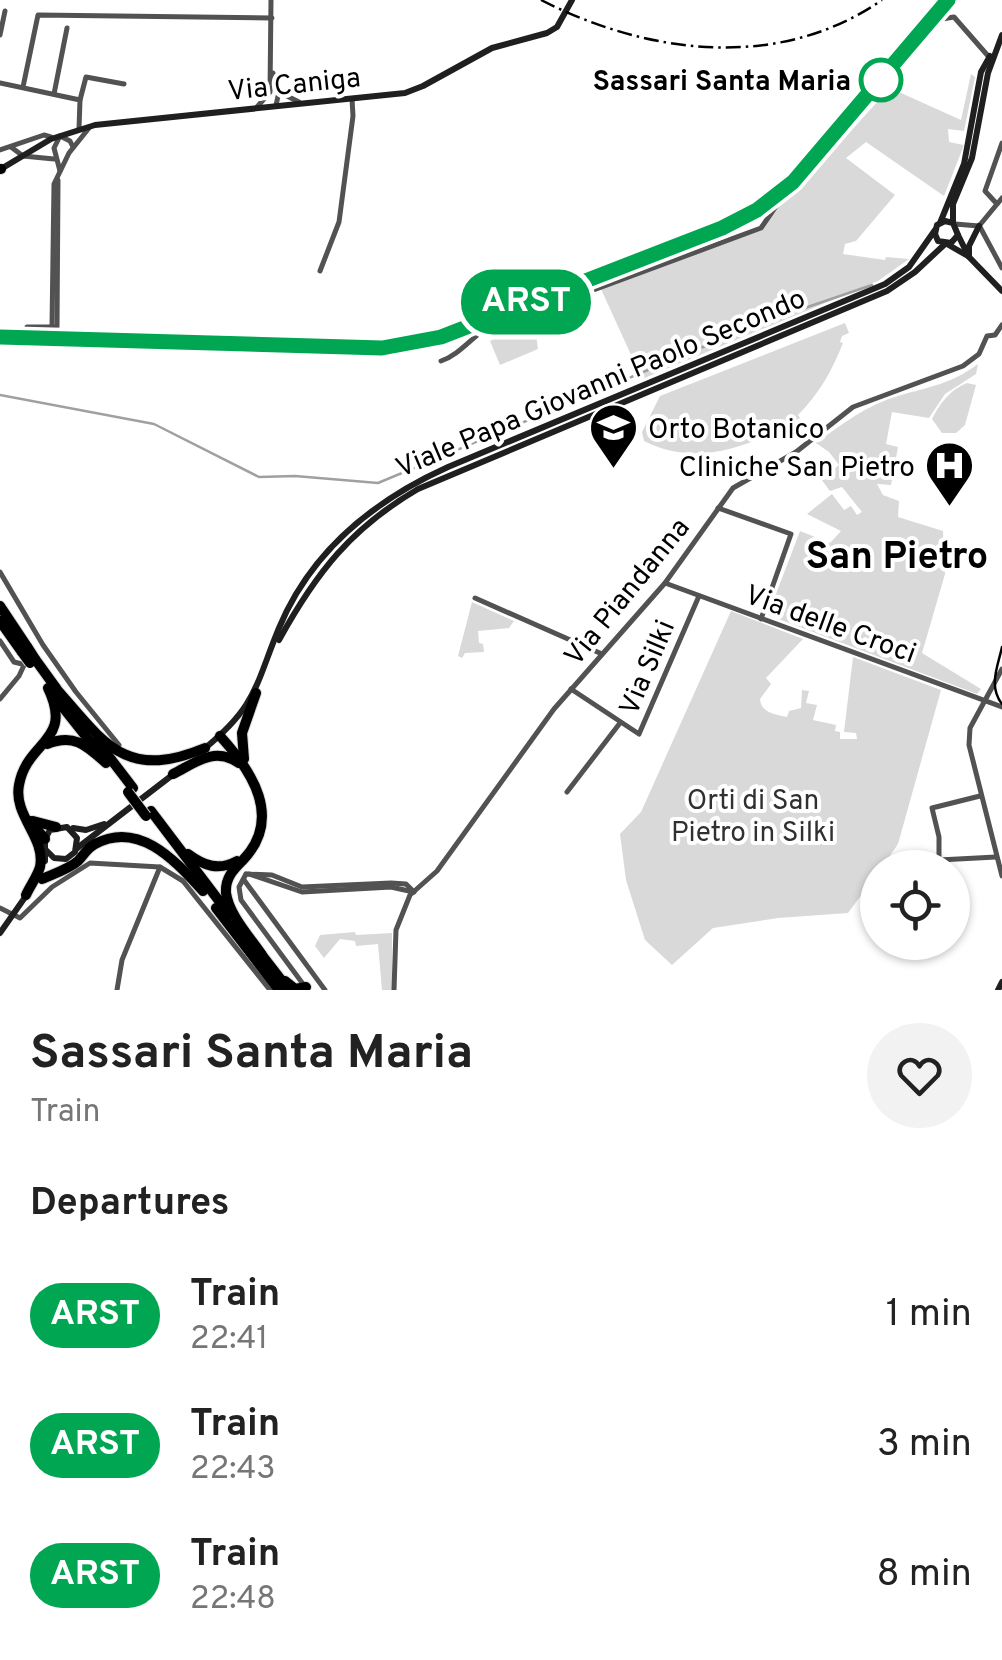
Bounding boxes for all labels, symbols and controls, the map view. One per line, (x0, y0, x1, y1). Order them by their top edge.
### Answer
marker: Sassari Santa Maria (860, 59, 902, 101)
street label: Via Caniga (226, 61, 363, 111)
place label: Sassari Santa Maria (593, 65, 851, 101)
line badge: ARST (456, 270, 596, 334)
text: ARST (481, 280, 571, 324)
street label: Viale Papa Giovanni Paolo Secondo (391, 282, 811, 488)
school or university icon: Orto Botanico (587, 402, 639, 470)
place label: Orto Botanico (648, 413, 824, 449)
hospital icon: Cliniche San Pietro (924, 440, 976, 508)
place label: Cliniche San Pietro (679, 451, 915, 487)
street label: Via Piandanna (558, 512, 699, 674)
district label: San Pietro (806, 534, 988, 583)
street label: Via delle Croci (740, 578, 920, 673)
street label: Via Silki (613, 615, 685, 721)
park label: Orti di San Pietro in Silki (671, 784, 835, 852)
map controls (860, 850, 970, 960)
button: locate (860, 850, 970, 960)
button: heart (867, 1023, 972, 1128)
text: Sassari Santa Maria (30, 1025, 473, 1085)
text: Train (30, 1093, 101, 1133)
text: Departures (30, 1180, 230, 1229)
text: Train (190, 1271, 280, 1320)
text: 1 min (886, 1291, 972, 1340)
text: ARST (50, 1293, 140, 1337)
text: 22:41 (190, 1320, 268, 1360)
text: Train (190, 1401, 280, 1450)
text: 3 min (877, 1421, 972, 1470)
text: ARST (50, 1423, 140, 1467)
text: 22:43 (190, 1450, 276, 1490)
text: Train (190, 1531, 280, 1580)
text: 8 min (877, 1551, 972, 1600)
text: ARST (50, 1553, 140, 1597)
text: 22:48 (190, 1580, 276, 1620)

